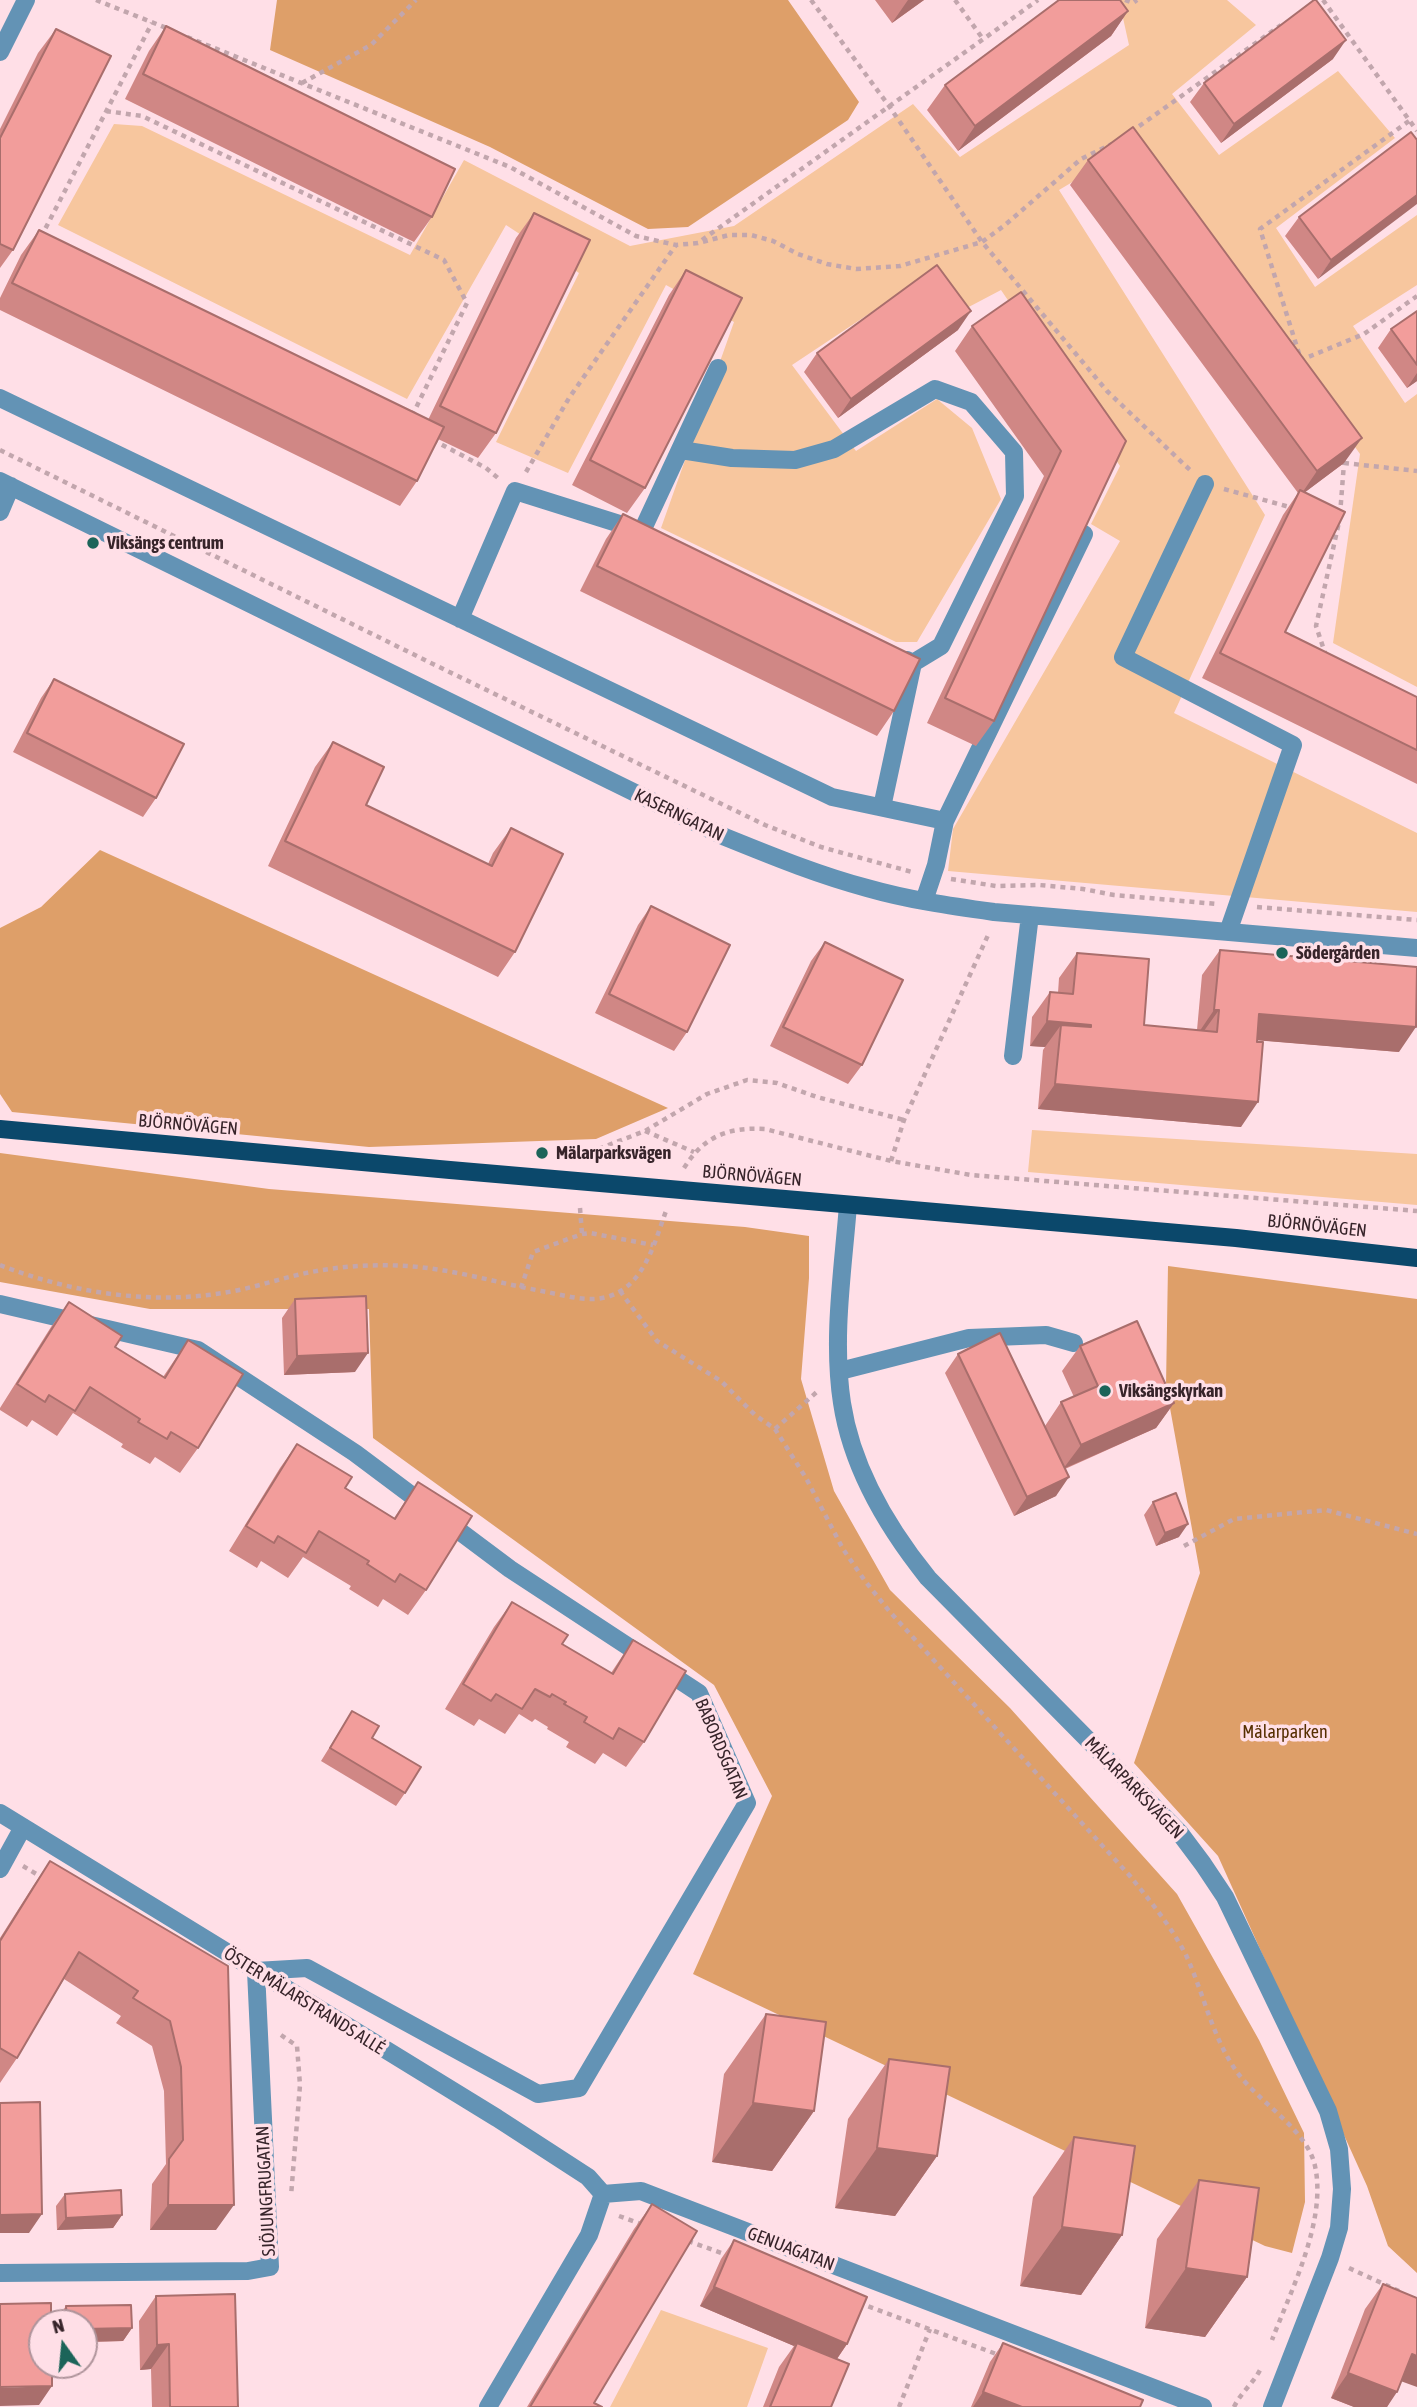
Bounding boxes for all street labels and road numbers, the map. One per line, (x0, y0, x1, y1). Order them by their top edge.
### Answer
street label: KASERNGATAN (631, 784, 727, 846)
street label: BJÖRNÖVÄGEN (137, 1110, 239, 1140)
street label: BJÖRNÖVÄGEN (701, 1161, 803, 1191)
street label: BJÖRNÖVÄGEN (1266, 1210, 1368, 1242)
street label: BABORDSGATAN (690, 1695, 752, 1803)
street label: MÄLARPARKSVÄGEN (1080, 1733, 1188, 1843)
street label: ÖSTER MÄLARSTRANDS ALLÉ (220, 1943, 388, 2059)
street label: SJÖJUNGFRUGATAN (252, 2125, 280, 2257)
street label: GENUAGATAN (744, 2223, 838, 2275)

